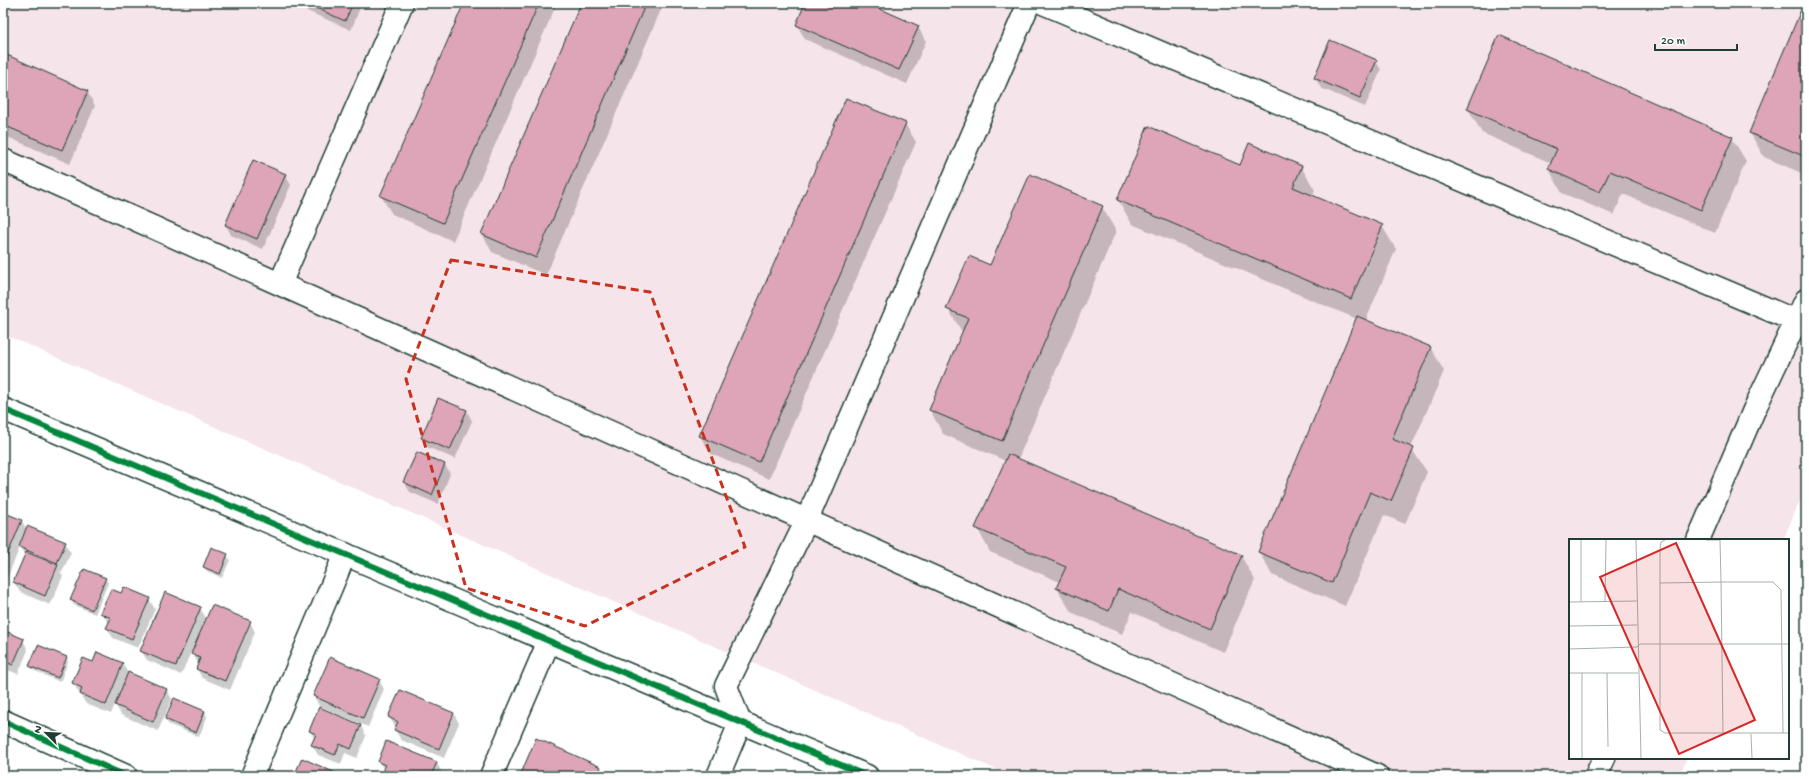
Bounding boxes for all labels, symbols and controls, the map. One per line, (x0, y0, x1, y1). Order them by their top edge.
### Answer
scale bar (1655, 26, 1737, 52)
text: 20 m (1661, 35, 1686, 49)
inset map (1569, 539, 1789, 759)
north arrow (26, 713, 66, 753)
text: N (32, 724, 46, 735)

